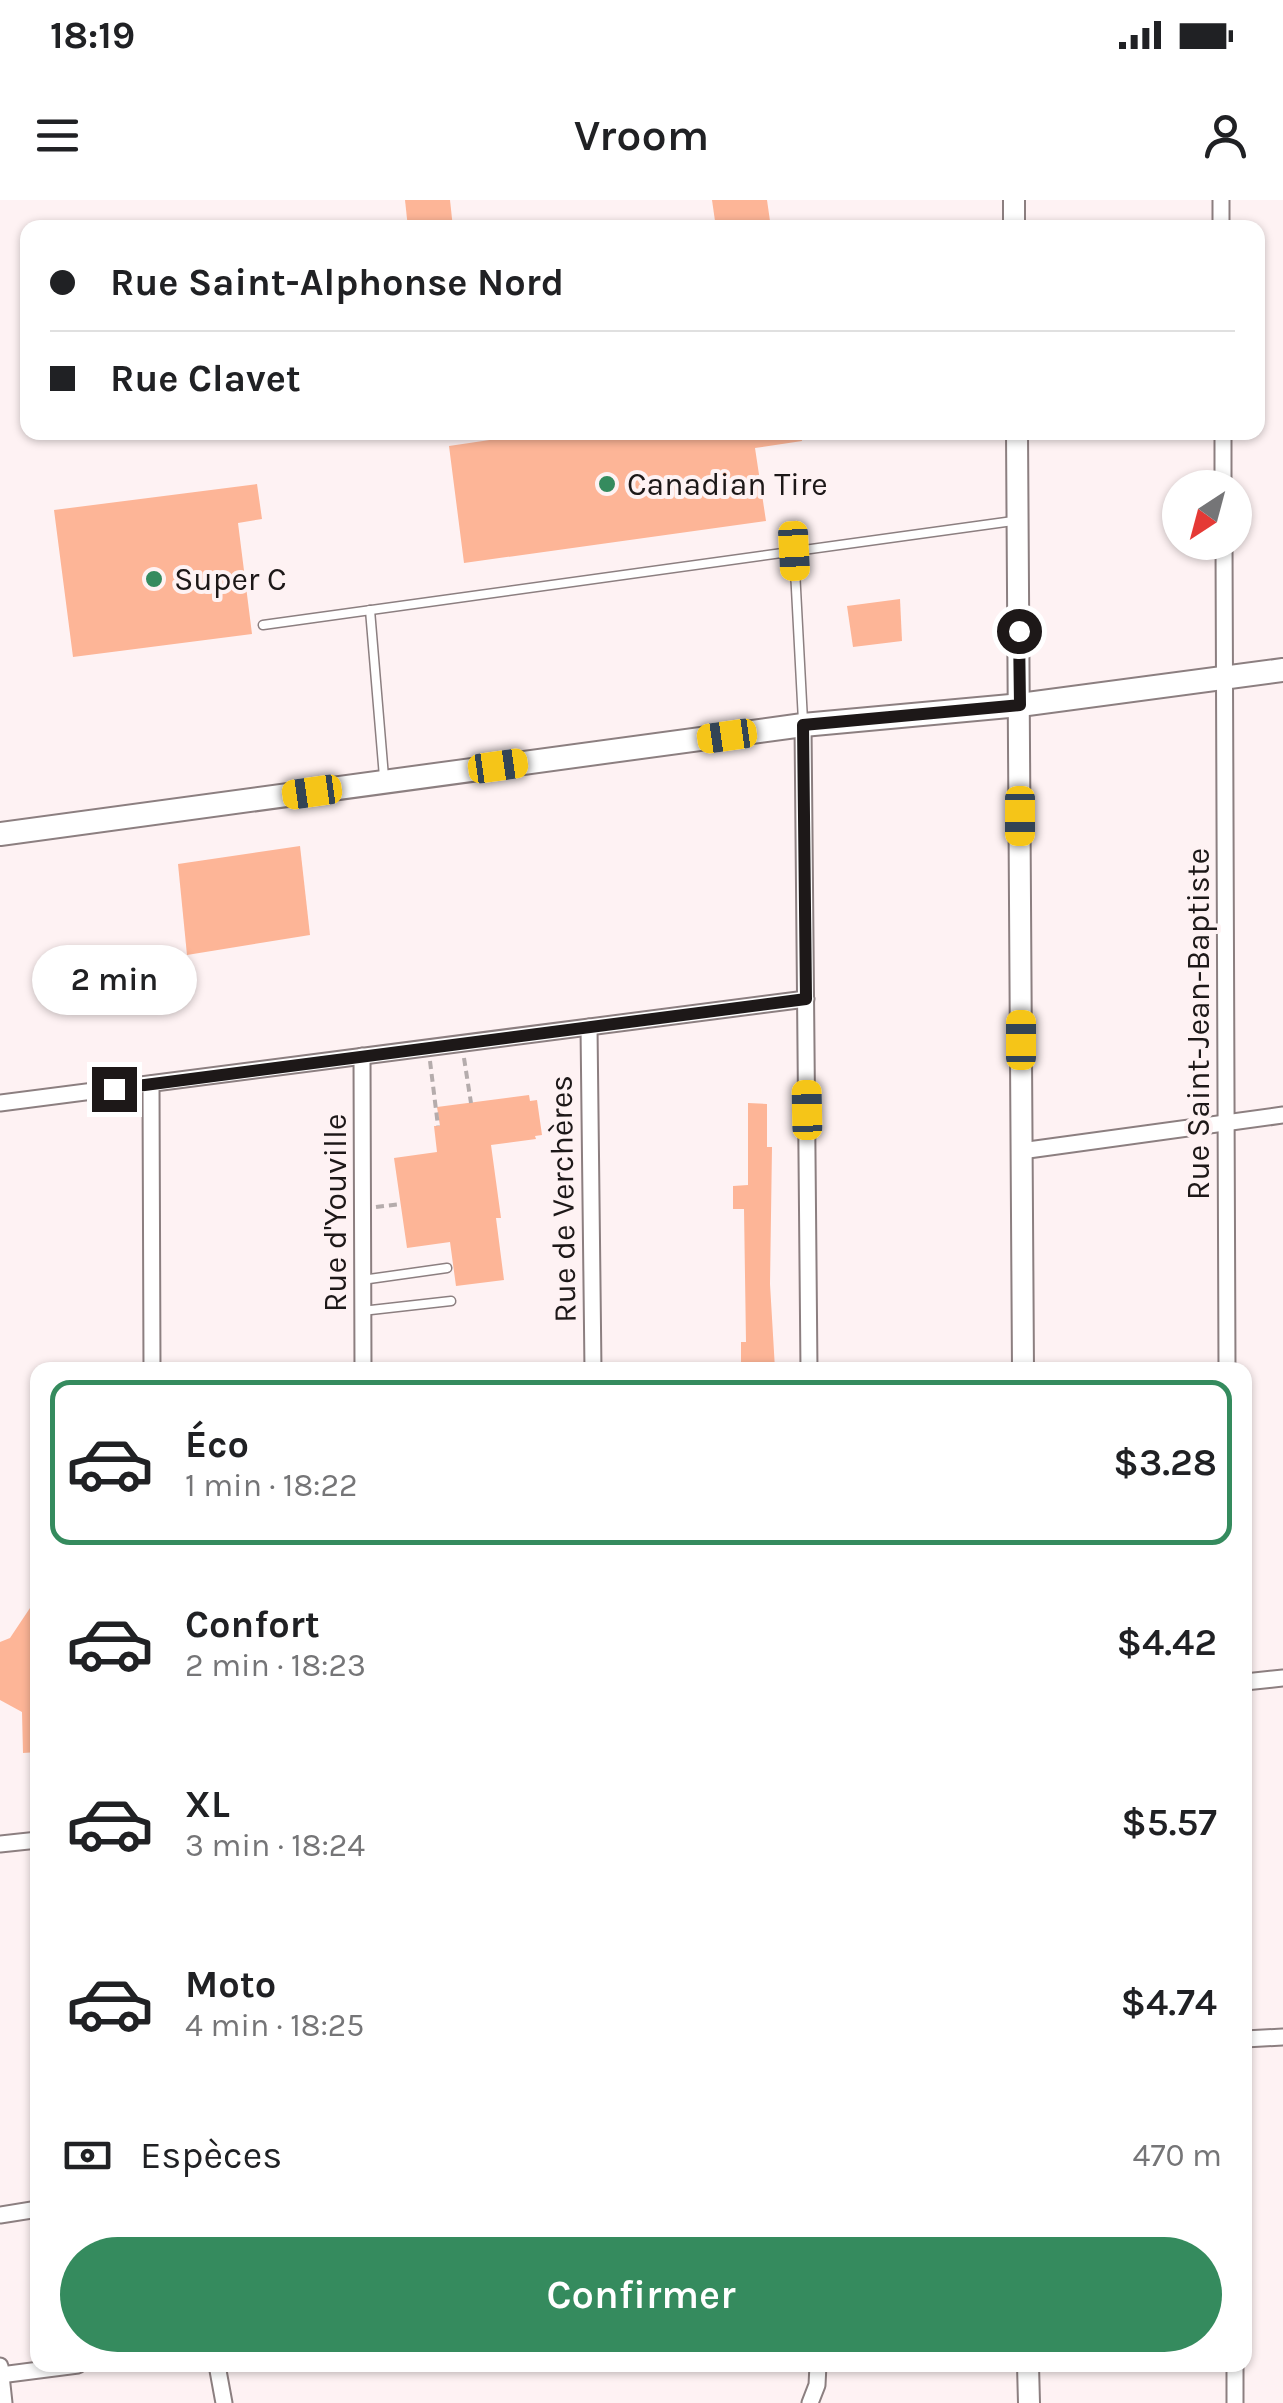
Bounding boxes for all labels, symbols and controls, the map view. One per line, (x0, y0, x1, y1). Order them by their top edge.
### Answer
text: 18:19 (50, 13, 135, 58)
icon: menu (30, 108, 85, 163)
icon: person (1198, 108, 1253, 163)
text: Vroom (574, 109, 709, 161)
text: Rue Saint-Alphonse Nord (110, 260, 564, 305)
text: Rue Clavet (110, 356, 301, 401)
place label: Canadian Tire (627, 466, 828, 503)
north arrow (1162, 470, 1252, 560)
map controls (1162, 470, 1252, 560)
marker: Canadian Tire (596, 473, 618, 495)
car (777, 520, 811, 582)
place label: Super C (174, 561, 287, 598)
marker: Super C (143, 568, 165, 590)
route start (997, 609, 1042, 654)
car (695, 717, 759, 755)
car (466, 747, 530, 785)
car (280, 773, 344, 811)
car (1005, 786, 1035, 846)
street label: Rue Saint-Jean-Baptiste (1180, 848, 1217, 1200)
callout: 2 min (32, 944, 196, 1014)
text: 2 min (71, 961, 158, 998)
car (1006, 1010, 1036, 1070)
route end (92, 1067, 137, 1112)
street label: Rue de Verchères (542, 1075, 584, 1323)
car (791, 1080, 823, 1140)
street label: Rue d'Youville (317, 1114, 354, 1312)
icon: car (65, 1418, 155, 1508)
text: Éco (185, 1422, 249, 1467)
text: $3.28 (1113, 1440, 1217, 1485)
text: 1 min · 18:22 (185, 1467, 358, 1504)
icon: car (65, 1598, 155, 1688)
text: Confort (185, 1602, 320, 1647)
text: $4.42 (1116, 1620, 1217, 1665)
text: 2 min · 18:23 (185, 1647, 366, 1684)
icon: car (65, 1778, 155, 1868)
text: XL (185, 1782, 230, 1827)
text: $5.57 (1121, 1800, 1217, 1845)
text: 3 min · 18:24 (185, 1827, 365, 1864)
icon: car (65, 1958, 155, 2048)
text: Moto (185, 1962, 276, 2007)
text: $4.74 (1121, 1980, 1217, 2025)
text: 4 min · 18:25 (185, 2007, 364, 2044)
icon: cash (60, 2128, 115, 2183)
text: Espèces (140, 2133, 282, 2178)
text: 470 m (1133, 2137, 1222, 2174)
button: Confirmer (60, 2237, 1222, 2352)

